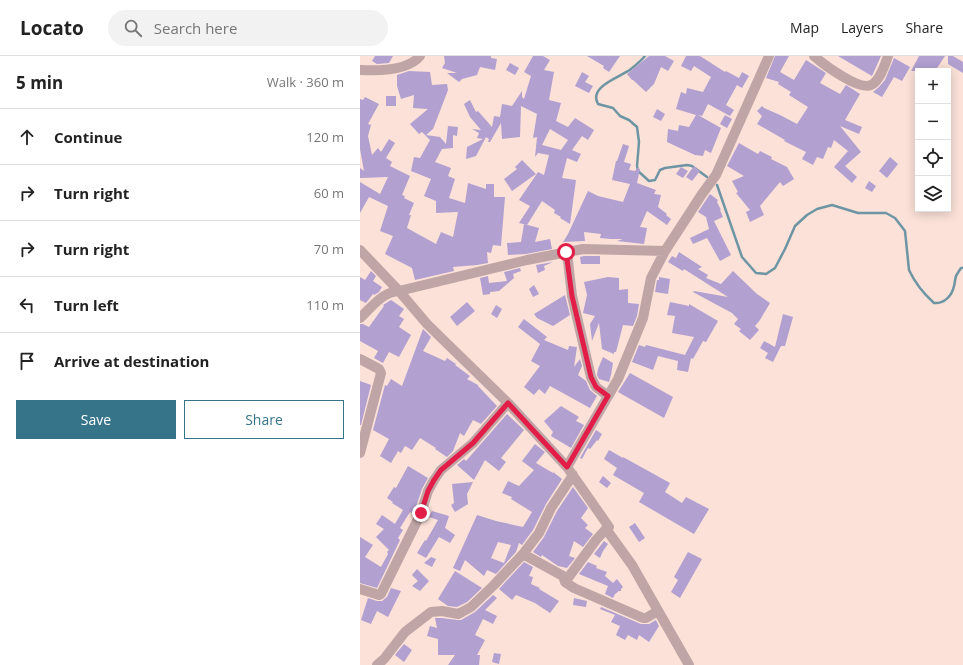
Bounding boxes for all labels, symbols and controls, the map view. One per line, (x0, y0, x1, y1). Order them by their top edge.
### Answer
search box (108, 10, 388, 46)
text: Locato (20, 15, 84, 41)
icon: search (122, 17, 144, 39)
text: Search here (154, 18, 237, 38)
text: Map (790, 18, 819, 37)
text: Layers (841, 18, 883, 37)
text: Share (905, 18, 943, 37)
map controls (915, 68, 951, 212)
button: + (915, 68, 951, 104)
text: 5 min (16, 71, 63, 94)
text: Walk · 360 m (267, 73, 344, 91)
button: − (915, 104, 951, 140)
icon: ahead (16, 126, 38, 148)
text: Continue (54, 127, 122, 147)
text: 120 m (306, 128, 344, 146)
button: locate (915, 140, 951, 176)
button: layers (915, 176, 951, 212)
icon: right (16, 182, 38, 204)
text: Turn right (54, 183, 129, 203)
text: 60 m (314, 184, 344, 202)
icon: right (16, 238, 38, 260)
text: Turn right (54, 239, 129, 259)
text: 70 m (314, 240, 344, 258)
route start (557, 243, 575, 261)
icon: left (16, 294, 38, 316)
text: Turn left (54, 295, 119, 315)
text: 110 m (306, 296, 344, 314)
icon: arrive (16, 350, 38, 372)
text: Arrive at destination (54, 351, 209, 371)
button: Save (16, 400, 176, 439)
button: Share (184, 400, 344, 439)
route end (412, 504, 430, 522)

